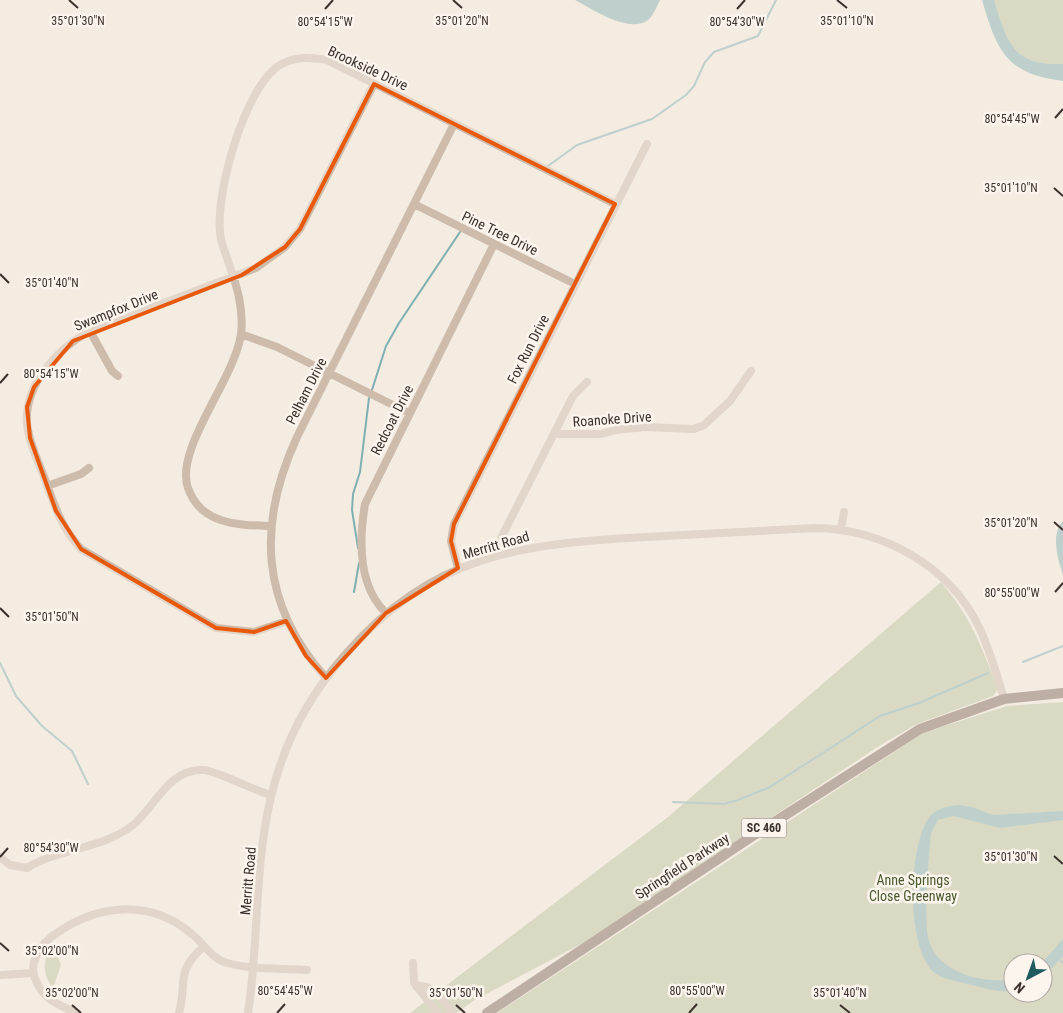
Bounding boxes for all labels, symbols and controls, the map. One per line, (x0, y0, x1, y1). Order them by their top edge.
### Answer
text: 35°01'30"N (51, 14, 105, 28)
text: 35°01'20"N (435, 14, 489, 28)
text: 35°01'10"N (820, 14, 874, 28)
text: 80°54'15"W (297, 15, 353, 29)
text: 80°54'30"W (709, 15, 765, 29)
street label: Brookside Drive (325, 42, 411, 94)
text: 80°54'45"W (984, 112, 1040, 126)
text: 35°01'10"N (984, 181, 1038, 195)
street label: Pine Tree Drive (459, 208, 541, 258)
text: 35°01'40"N (25, 276, 79, 290)
street label: Swampfox Drive (72, 286, 161, 334)
street label: Fox Run Drive (504, 312, 552, 386)
street label: Pelham Drive (282, 355, 330, 427)
text: 80°54'15"W (23, 367, 79, 381)
street label: Redcoat Drive (368, 382, 417, 458)
street label: Roanoke Drive (572, 408, 652, 430)
text: 35°01'20"N (984, 516, 1038, 530)
street label: Merritt Road (461, 528, 531, 562)
text: 80°55'00"W (984, 586, 1040, 600)
text: 35°01'50"N (25, 610, 79, 624)
road number: SC 460 (742, 818, 786, 838)
street label: Springfield Parkway (632, 830, 732, 902)
text: 80°54'30"W (23, 841, 79, 855)
street label: Merritt Road (237, 846, 259, 916)
text: 35°01'30"N (984, 850, 1038, 864)
park label: Anne Springs Close Greenway (869, 872, 957, 904)
text: 35°02'00"N (25, 944, 79, 958)
north arrow (1003, 953, 1053, 1003)
text: N (1011, 979, 1028, 997)
text: 80°54'45"W (257, 984, 313, 998)
text: 80°55'00"W (669, 984, 725, 998)
text: 35°02'00"N (45, 986, 99, 1000)
text: 35°01'50"N (429, 986, 483, 1000)
text: 35°01'40"N (813, 986, 867, 1000)

